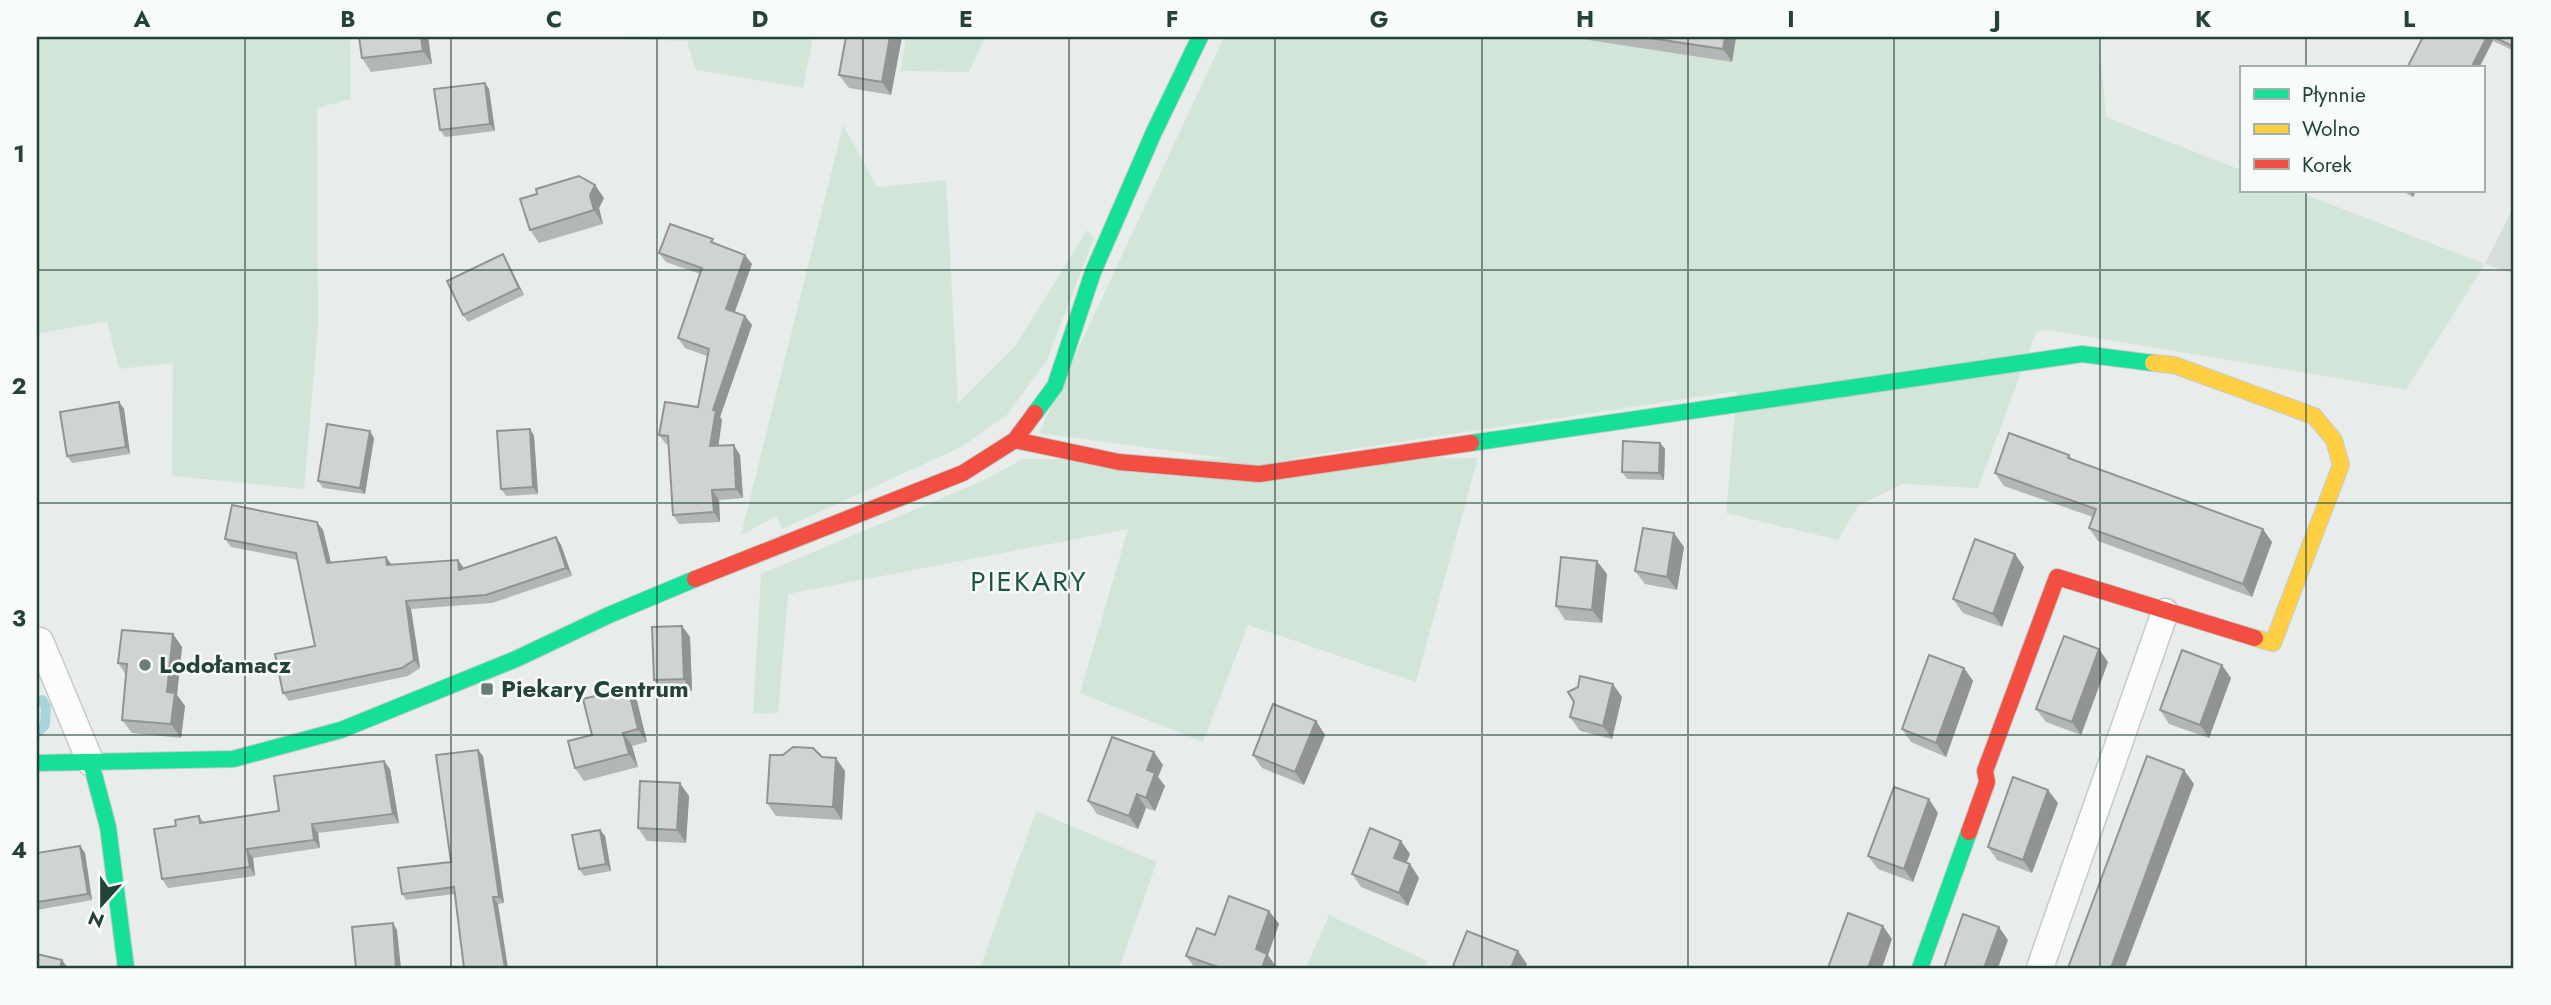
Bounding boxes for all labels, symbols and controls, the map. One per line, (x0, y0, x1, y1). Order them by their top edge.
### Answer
text: A (133, 2, 151, 36)
text: B (340, 2, 356, 36)
text: C (546, 2, 562, 36)
text: D (752, 2, 769, 36)
text: E (959, 2, 973, 36)
text: F (1166, 2, 1178, 36)
text: G (1370, 2, 1388, 36)
text: H (1576, 2, 1594, 36)
text: I (1787, 2, 1795, 36)
text: J (1989, 2, 2001, 36)
text: K (2195, 2, 2212, 36)
text: L (2403, 2, 2416, 36)
legend (2240, 66, 2484, 192)
text: Płynnie (2302, 80, 2366, 110)
text: Wolno (2302, 114, 2360, 144)
text: 1 (13, 137, 25, 171)
text: Korek (2302, 150, 2352, 180)
text: 2 (11, 369, 27, 403)
district label: PIEKARY (970, 561, 1088, 602)
text: 3 (12, 601, 26, 635)
place label: Lodołamacz (159, 647, 292, 682)
marker: Lodołamacz (137, 657, 153, 673)
place label: Piekary Centrum (501, 671, 689, 706)
marker: Piekary Centrum (479, 681, 495, 697)
text: 4 (11, 833, 27, 867)
north arrow (66, 869, 136, 939)
text: N (84, 904, 108, 935)

